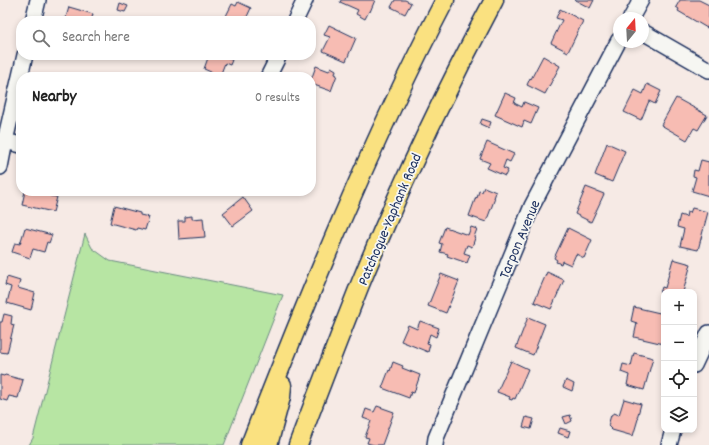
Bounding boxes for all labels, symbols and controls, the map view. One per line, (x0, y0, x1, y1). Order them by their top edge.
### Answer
north arrow (613, 12, 649, 48)
search box (16, 16, 316, 60)
icon: search (30, 27, 52, 49)
text: Search here (62, 27, 130, 49)
text: Nearby (32, 86, 76, 110)
text: 0 results (255, 89, 300, 108)
street label: Patchogue-Yaphank Road (353, 150, 429, 289)
street label: Tarpon Avenue (494, 197, 547, 283)
map controls (661, 289, 697, 433)
button: + (661, 289, 697, 325)
button: − (661, 325, 697, 361)
button: locate (661, 361, 697, 397)
button: layers (661, 397, 697, 433)

